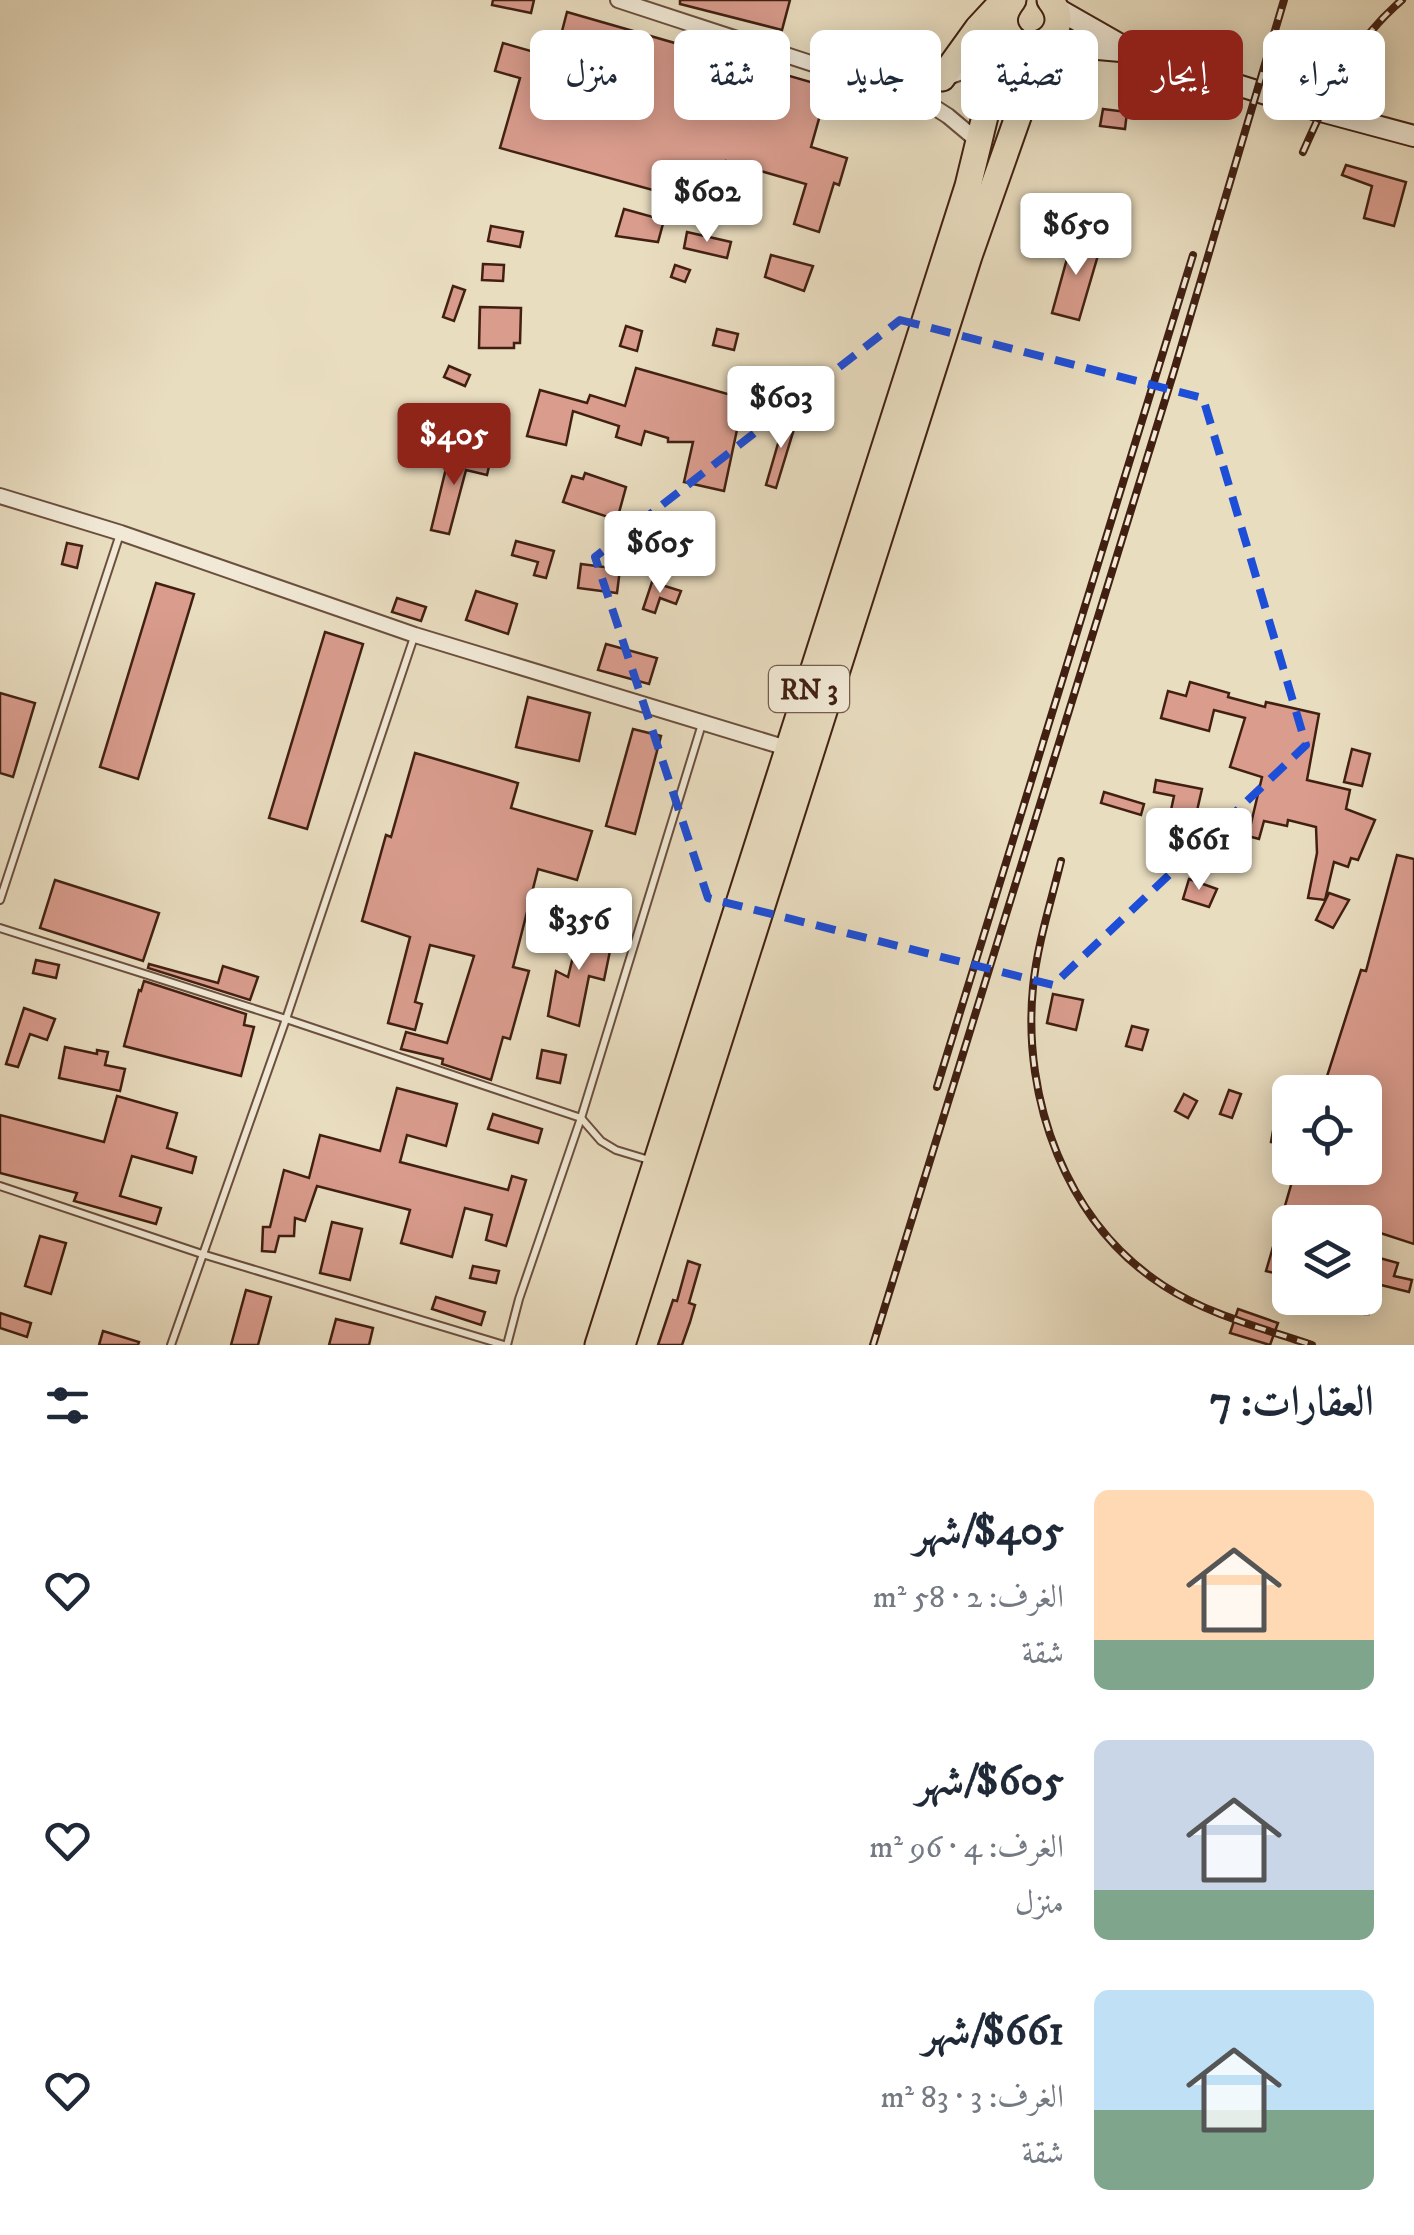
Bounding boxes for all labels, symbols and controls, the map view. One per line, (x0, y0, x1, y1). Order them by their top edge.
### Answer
chip: منزل (530, 30, 654, 120)
chip: شقة (674, 30, 790, 120)
chip: جديد (810, 30, 941, 120)
chip: تصفية (961, 30, 1098, 120)
chip: إيجار (1118, 30, 1243, 120)
chip: شراء (1263, 30, 1385, 120)
pin: $602 (648, 160, 766, 245)
text: $602 (673, 172, 741, 212)
pin: $650 (1017, 193, 1135, 278)
text: $650 (1042, 205, 1110, 245)
pin: $603 (722, 366, 840, 451)
text: $603 (749, 378, 813, 418)
pin: $405 (395, 403, 513, 488)
text: $405 (420, 415, 489, 455)
pin: $605 (601, 511, 719, 596)
text: $605 (626, 523, 694, 563)
road number: RN 3 (769, 666, 849, 712)
pin: $661 (1140, 808, 1258, 893)
text: $661 (1168, 820, 1230, 860)
pin: $356 (520, 888, 638, 973)
text: $356 (548, 900, 610, 940)
map controls (1272, 1075, 1382, 1315)
button: locate (1272, 1075, 1382, 1185)
button: layers (1272, 1205, 1382, 1315)
text: العقارات: 7 (1210, 1377, 1374, 1429)
icon: filters (40, 1378, 95, 1433)
text: $405/شهر (914, 1506, 1064, 1558)
icon: home (1174, 1530, 1294, 1650)
icon: heart (40, 1563, 95, 1618)
text: الغرف: 2 · 58 m² (873, 1578, 1064, 1618)
text: شقة (1022, 1634, 1064, 1674)
text: $605/شهر (916, 1756, 1064, 1808)
icon: home (1174, 1780, 1294, 1900)
icon: heart (40, 1813, 95, 1868)
text: الغرف: 4 · 96 m² (869, 1828, 1064, 1868)
text: منزل (1015, 1884, 1064, 1924)
text: $661/شهر (923, 2006, 1064, 2058)
icon: home (1174, 2030, 1294, 2150)
icon: heart (40, 2063, 95, 2118)
text: الغرف: 3 · 83 m² (880, 2078, 1064, 2118)
text: شقة (1022, 2134, 1064, 2174)

